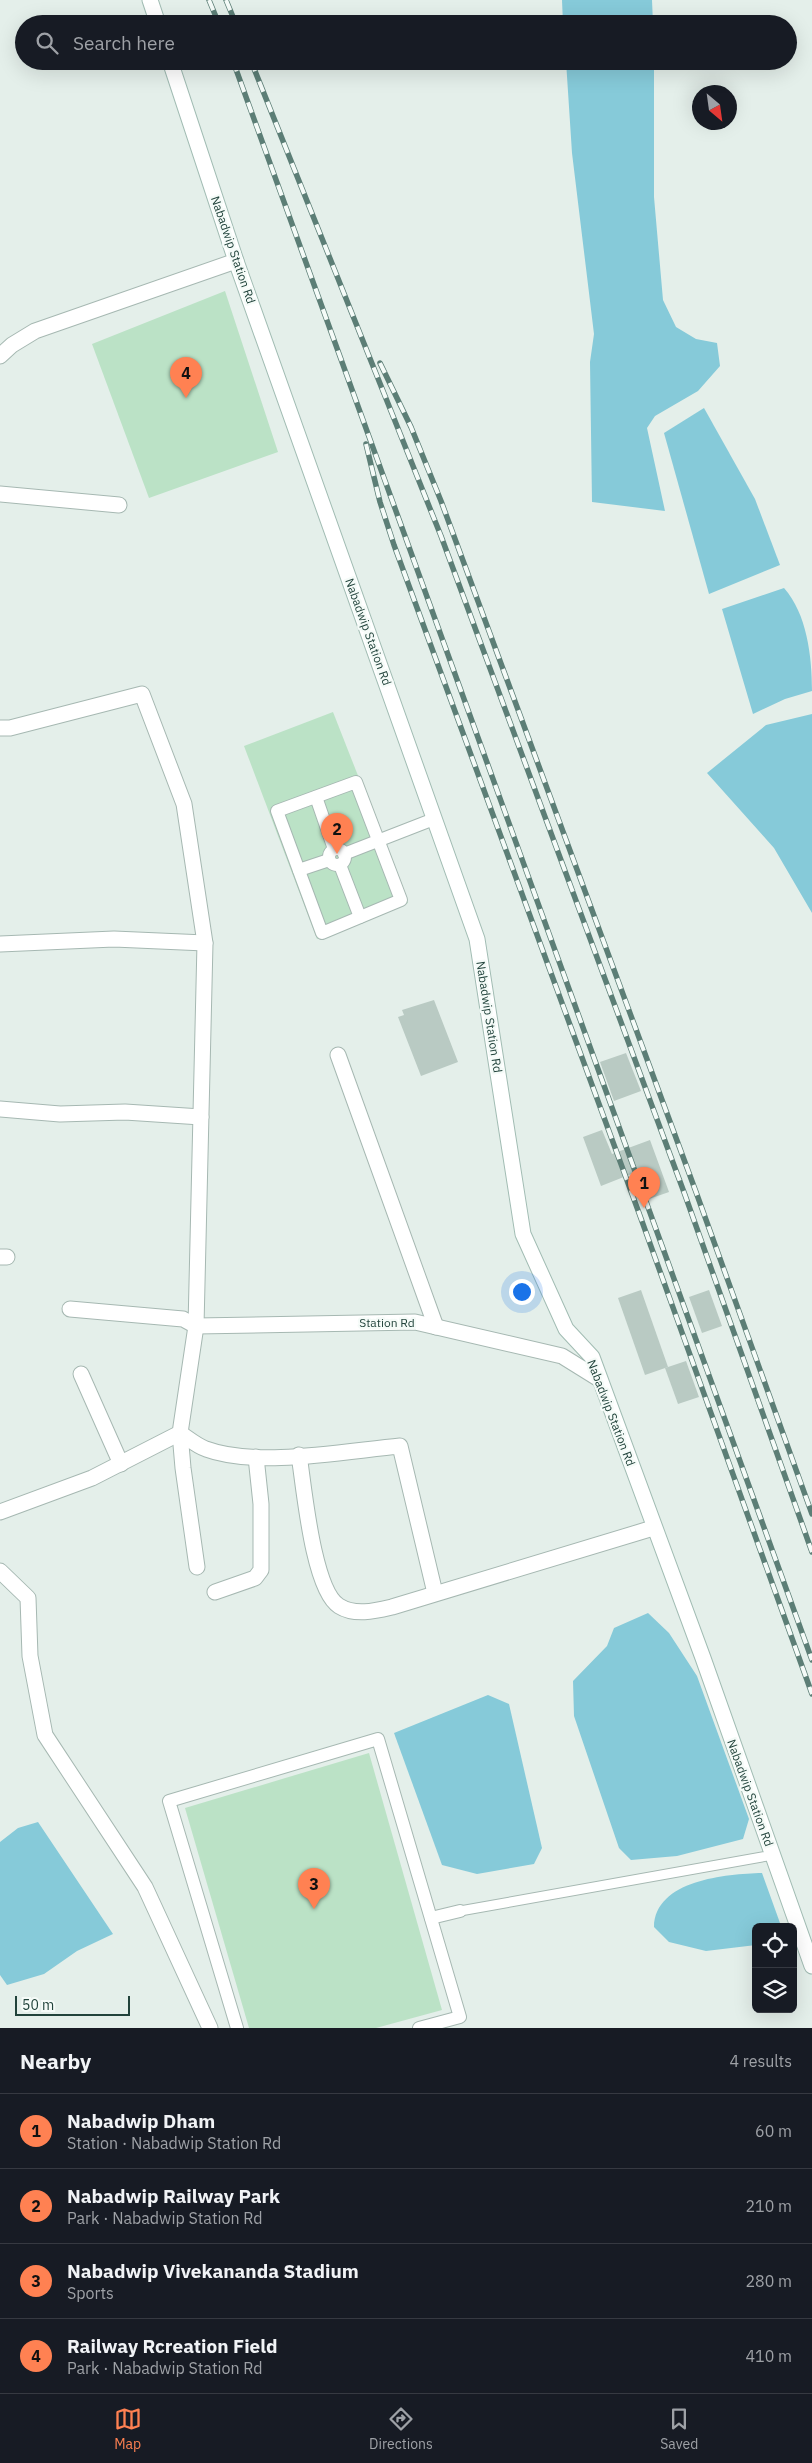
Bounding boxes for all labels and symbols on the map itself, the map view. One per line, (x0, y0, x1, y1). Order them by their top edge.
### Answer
north arrow (692, 85, 737, 130)
street label: Nabadwip Station Rd (208, 194, 259, 306)
pin: 4 (170, 357, 202, 398)
street label: Nabadwip Station Rd (342, 576, 395, 687)
pin: 2 (321, 813, 353, 854)
street label: Nabadwip Station Rd (473, 960, 506, 1074)
pin: 1 (628, 1167, 660, 1208)
your location (509, 1279, 535, 1305)
street label: Station Rd (359, 1315, 415, 1330)
street label: Nabadwip Station Rd (584, 1357, 639, 1468)
street label: Nabadwip Station Rd (724, 1737, 777, 1848)
pin: 3 (298, 1868, 330, 1909)
scale bar (15, 1993, 130, 2016)

